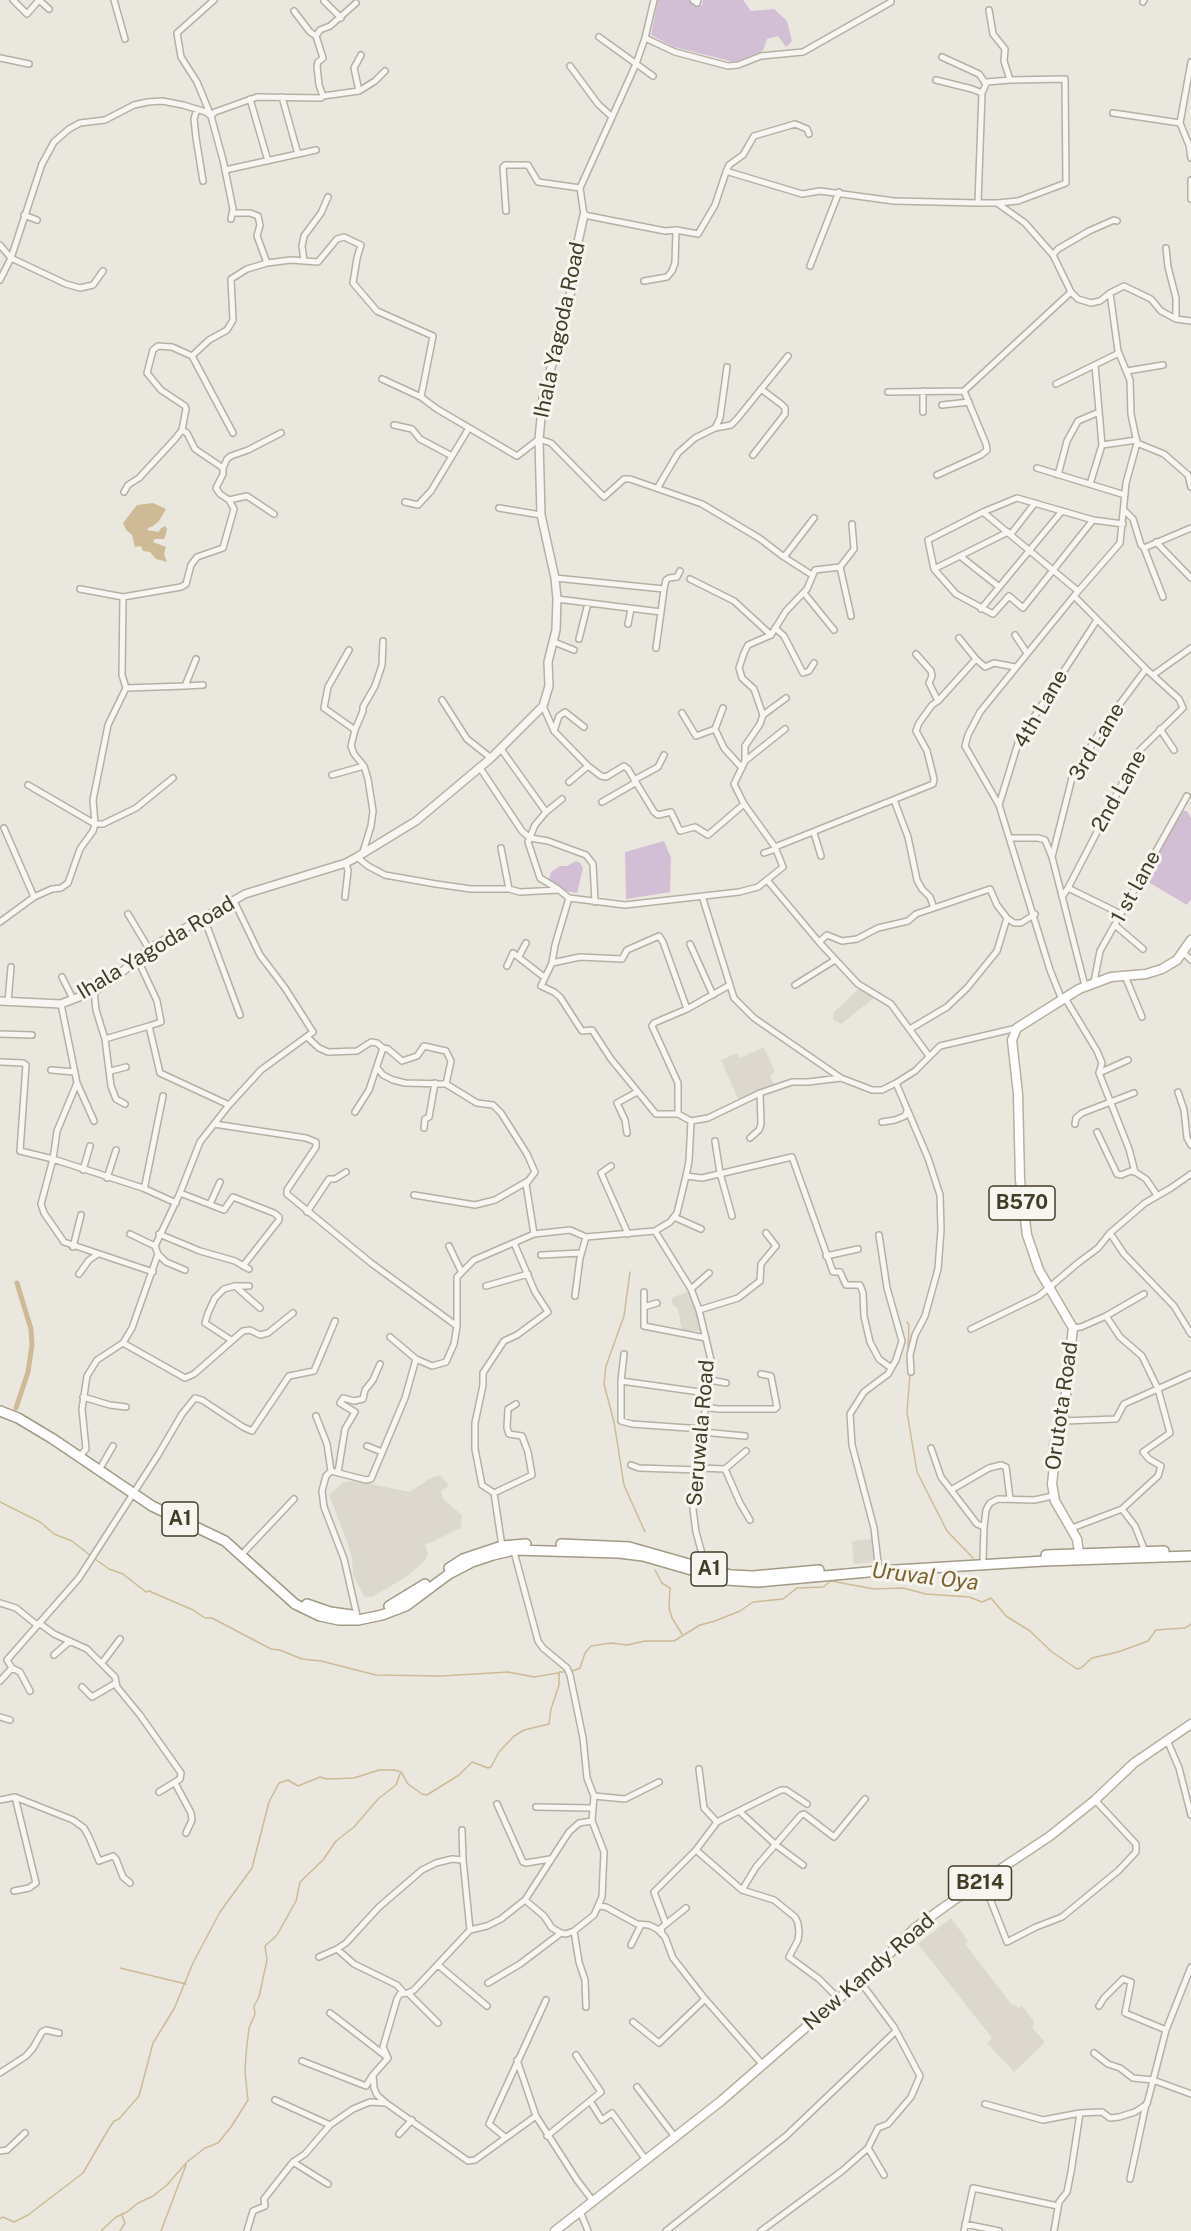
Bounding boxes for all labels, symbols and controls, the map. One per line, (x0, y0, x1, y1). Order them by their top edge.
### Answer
street label: Ihala Yagoda Road (529, 240, 591, 420)
street label: 4th Lane (1009, 665, 1073, 753)
street label: 3rd Lane (1064, 699, 1130, 785)
street label: 2nd Lane (1086, 746, 1152, 836)
street label: 1 st lane (1106, 846, 1166, 928)
street label: Ihala Yagoda Road (73, 891, 239, 1005)
road number: B570 (989, 1186, 1055, 1220)
street label: Orutota Road (1041, 1340, 1083, 1472)
street label: Seruwala Road (682, 1359, 720, 1507)
road number: A1 (162, 1502, 198, 1536)
road number: A1 (691, 1552, 727, 1586)
water label: Uruval Oya (870, 1557, 980, 1597)
road number: B214 (948, 1866, 1012, 1900)
street label: New Kandy Road (798, 1908, 940, 2036)

